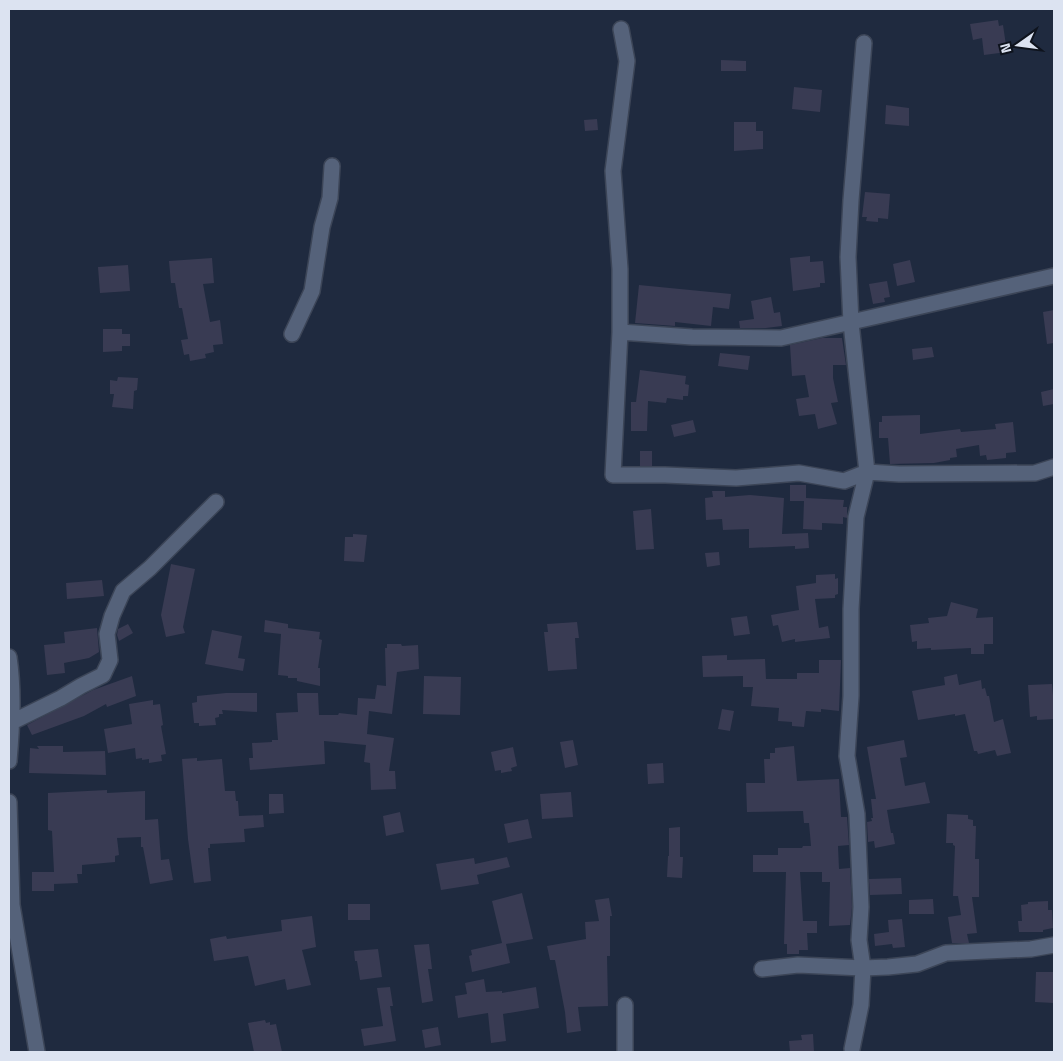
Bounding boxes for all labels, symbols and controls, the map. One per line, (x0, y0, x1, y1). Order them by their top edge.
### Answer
north arrow (993, 20, 1043, 70)
text: N (994, 41, 1016, 56)

